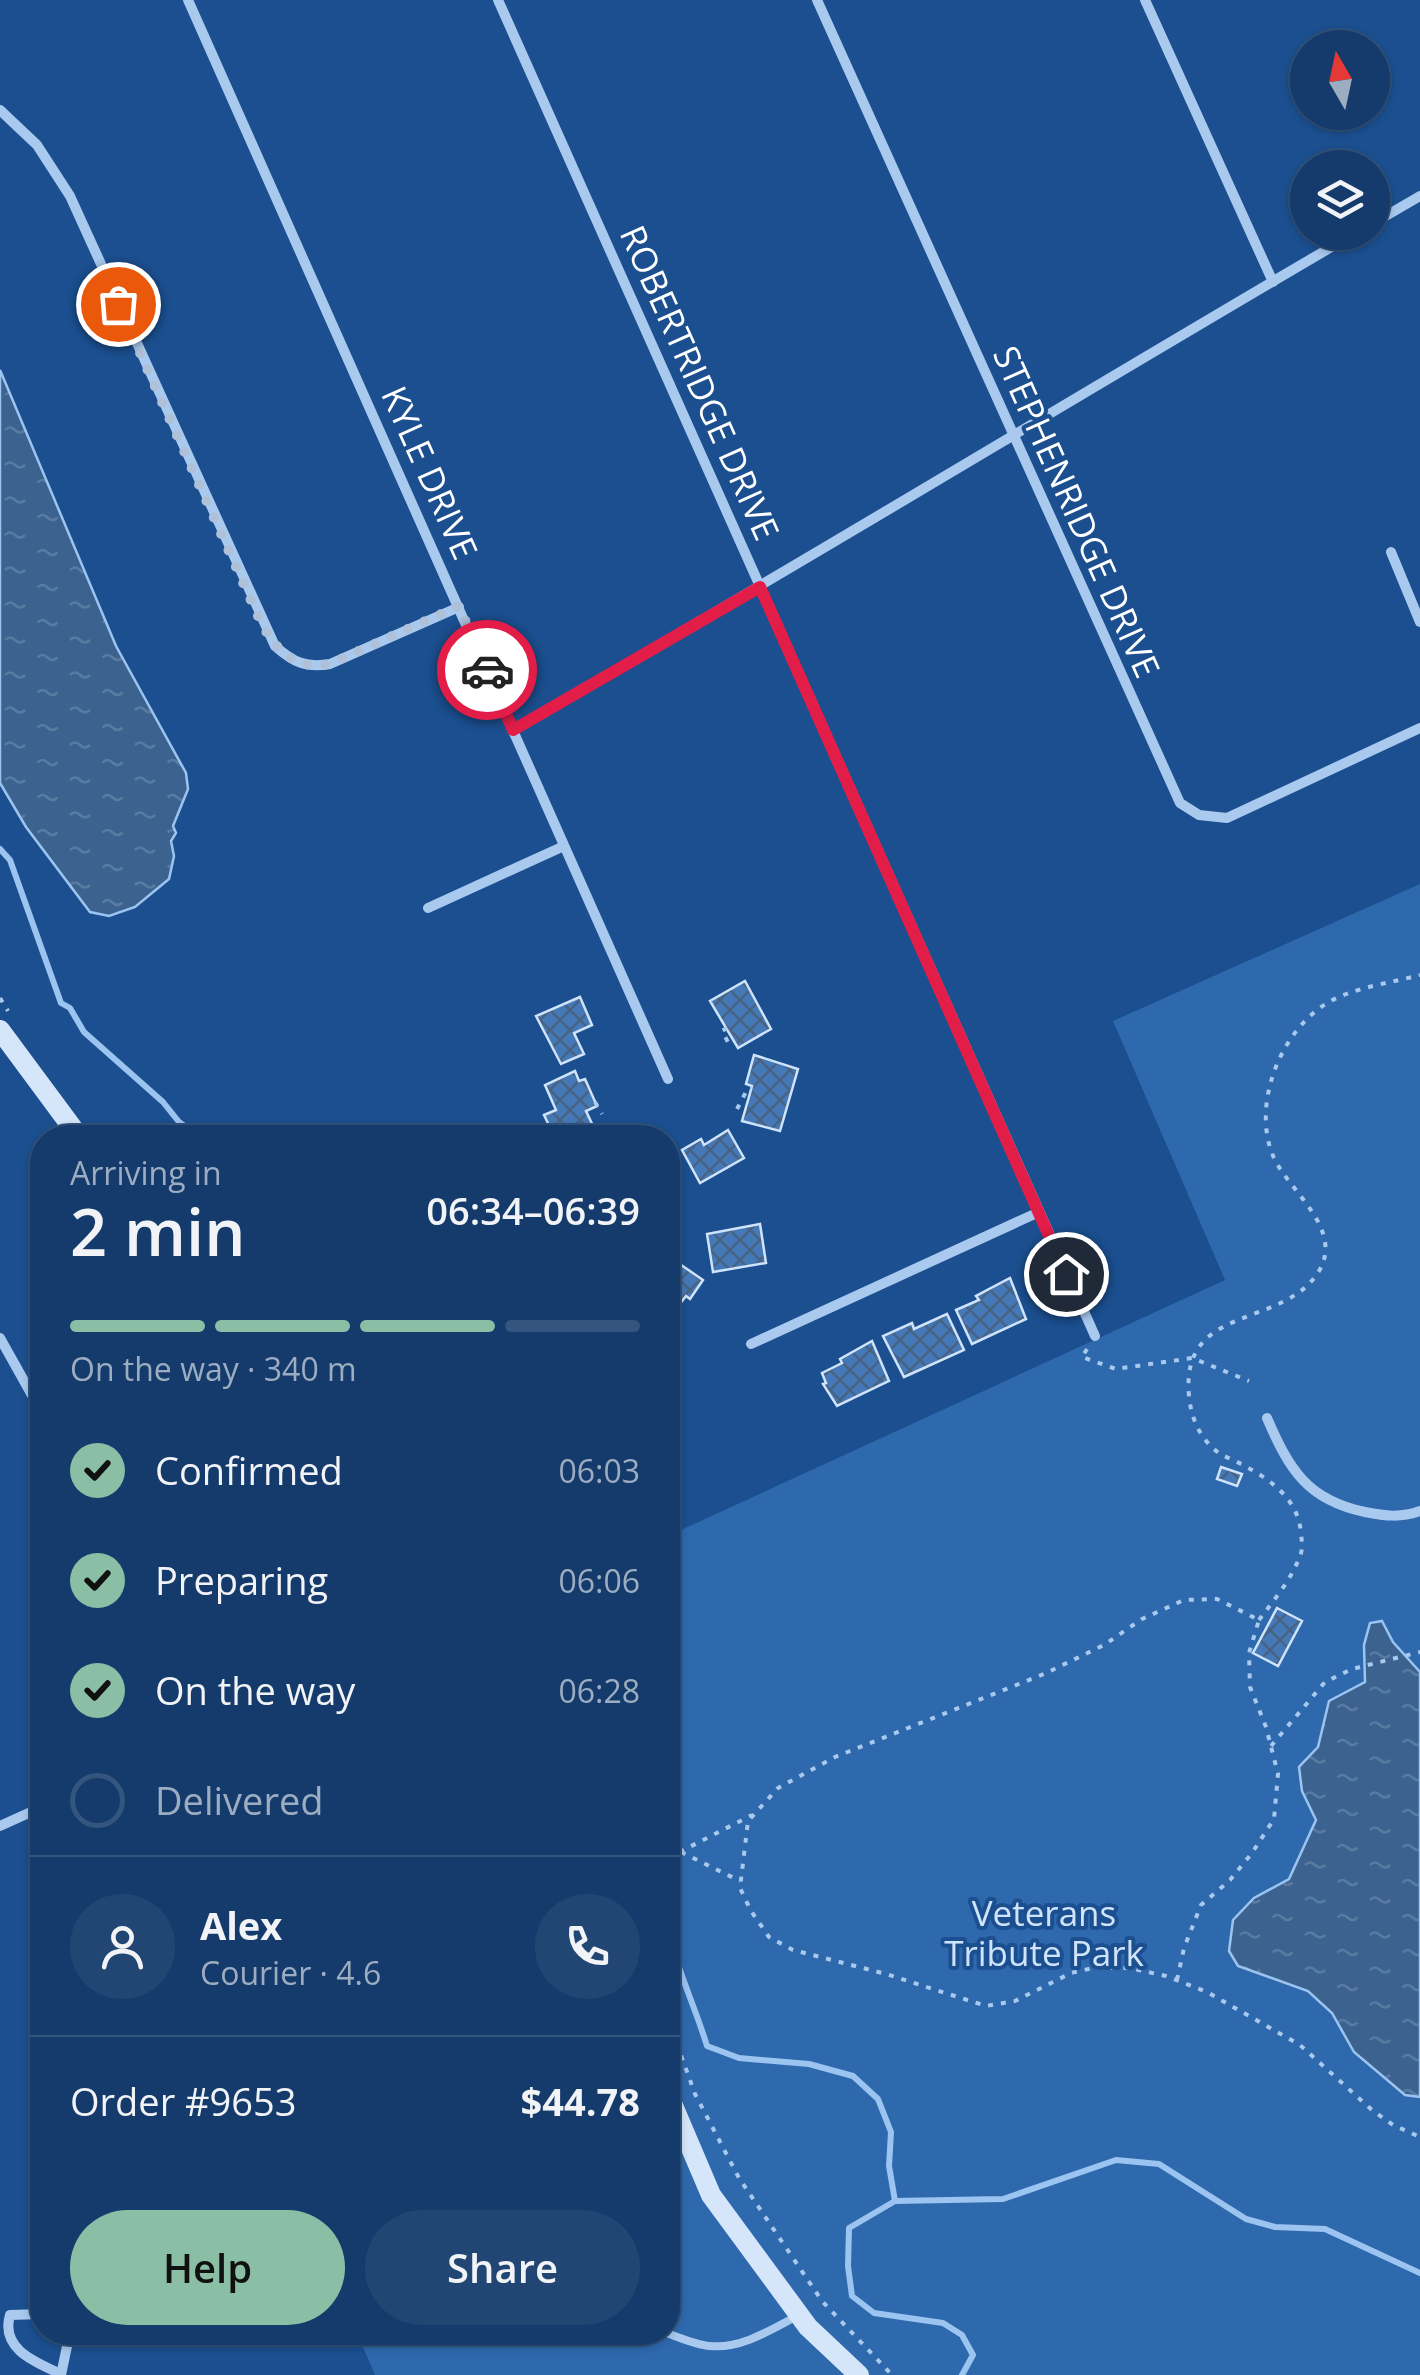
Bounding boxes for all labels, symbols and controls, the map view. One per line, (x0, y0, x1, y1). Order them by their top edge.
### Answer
north arrow (1290, 30, 1390, 130)
map controls (1290, 30, 1390, 250)
button: layers (1290, 150, 1390, 250)
street label: ROBERTRIDGE DRIVE (610, 218, 791, 547)
pin (76, 262, 161, 347)
icon: bag (91, 277, 146, 332)
street label: STEPHENRIDGE DRIVE (983, 338, 1172, 685)
street label: KYLE DRIVE (371, 378, 489, 566)
courier (437, 620, 537, 720)
icon: car (460, 643, 515, 698)
text: Arriving in (70, 1151, 222, 1194)
text: 06:34–06:39 (426, 1184, 640, 1236)
text: 2 min (70, 1187, 245, 1275)
pin (1024, 1232, 1109, 1317)
icon: home (1039, 1247, 1094, 1302)
text: On the way · 340 m (70, 1347, 357, 1390)
icon: check (70, 1443, 125, 1498)
text: Confirmed (155, 1444, 343, 1496)
text: 06:03 (558, 1449, 640, 1492)
icon: check (70, 1553, 125, 1608)
text: Preparing (155, 1554, 328, 1606)
text: 06:06 (558, 1559, 640, 1602)
icon: check (70, 1663, 125, 1718)
text: On the way (155, 1664, 355, 1716)
text: 06:28 (558, 1669, 640, 1712)
text: Delivered (155, 1774, 324, 1826)
park label: Veterans Tribute Park (944, 1889, 1144, 1976)
button: person (70, 1894, 175, 1999)
button: phone (535, 1894, 640, 1999)
text: Alex (200, 1899, 282, 1951)
text: Courier · 4.6 (200, 1951, 381, 1994)
text: Order #9653 (70, 2075, 297, 2127)
text: $44.78 (521, 2075, 640, 2127)
button: Help (70, 2210, 345, 2325)
button: Share (365, 2210, 640, 2325)

